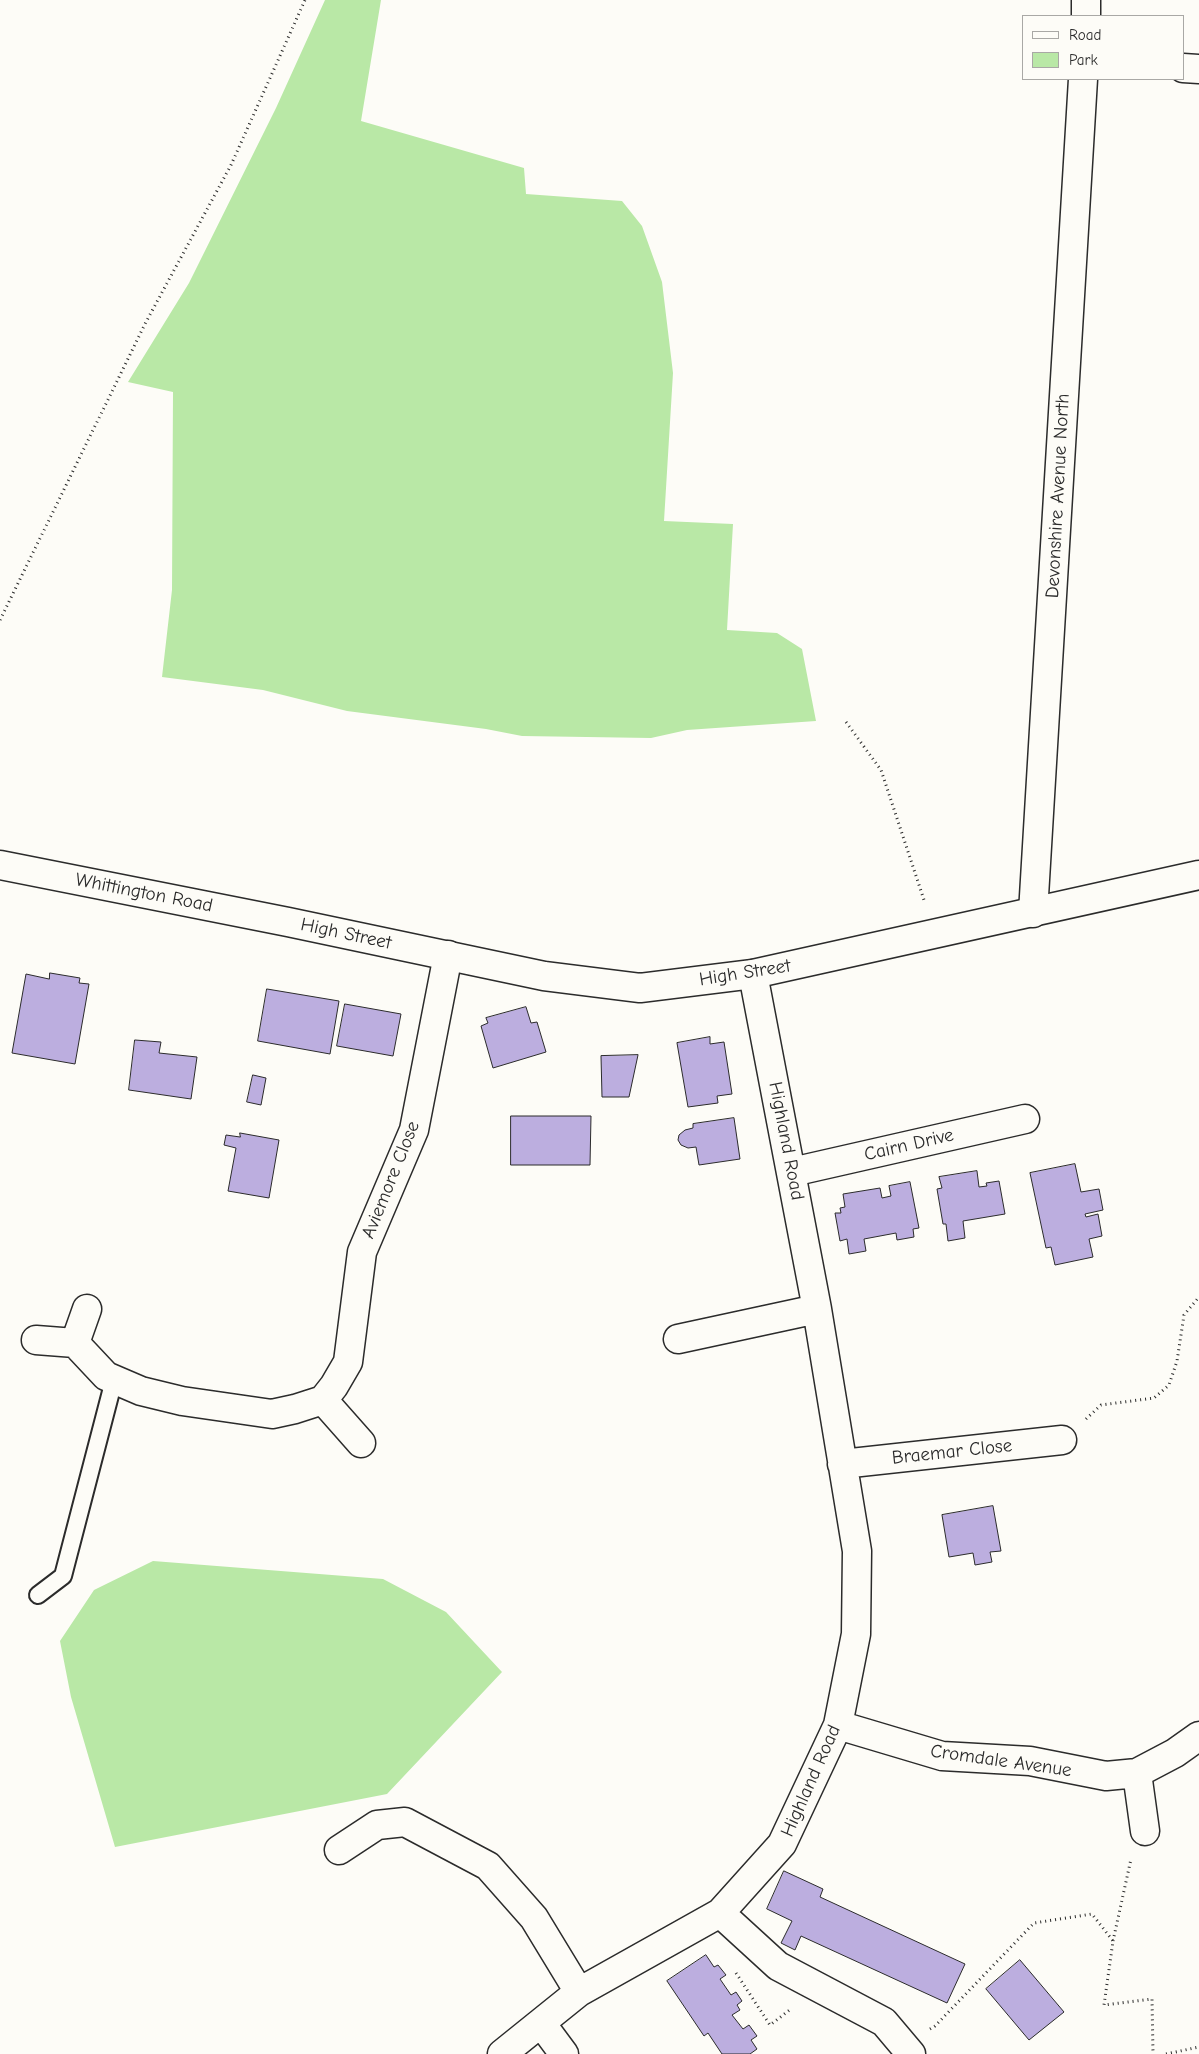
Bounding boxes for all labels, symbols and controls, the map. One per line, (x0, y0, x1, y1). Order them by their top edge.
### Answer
legend (1022, 15, 1184, 80)
text: Road (1069, 26, 1101, 44)
text: Park (1069, 51, 1098, 69)
street label: Devonshire Avenue North (1041, 393, 1075, 599)
street label: Whittington Road (73, 868, 215, 918)
street label: High Street (299, 913, 393, 955)
street label: High Street (698, 955, 792, 991)
street label: Highland Road (763, 1080, 809, 1202)
street label: Aviemore Close (357, 1118, 425, 1242)
street label: Cairn Drive (862, 1124, 956, 1166)
street label: Braemar Close (891, 1434, 1013, 1470)
street label: Highland Road (776, 1721, 846, 1841)
street label: Cromdale Avenue (929, 1740, 1073, 1782)

